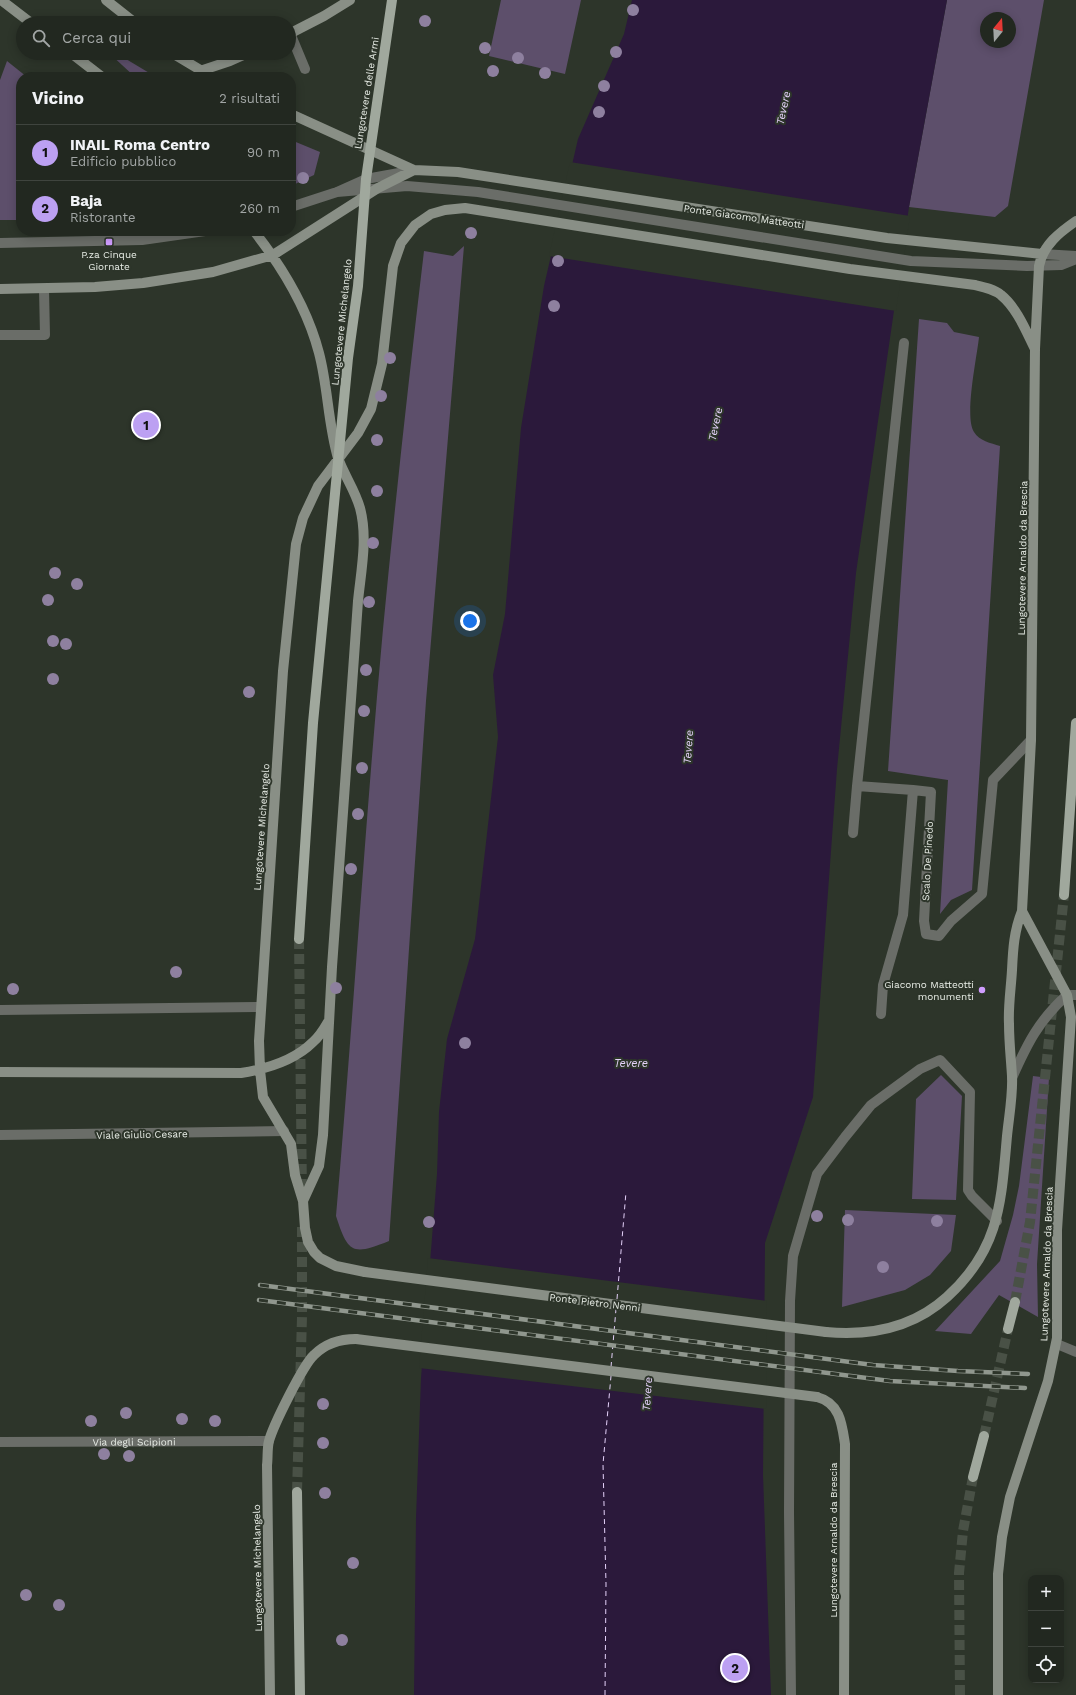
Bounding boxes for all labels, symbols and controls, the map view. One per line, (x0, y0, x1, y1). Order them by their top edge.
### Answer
north arrow (980, 12, 1016, 48)
search box (16, 16, 296, 60)
icon: search (30, 27, 52, 49)
text: Cerca qui (62, 29, 131, 47)
street label: Lungotevere delle Armi (352, 36, 381, 150)
text: Vicino (32, 88, 84, 108)
water label: Tevere (774, 90, 793, 126)
text: 2 risultati (219, 91, 280, 106)
text: INAIL Roma Centro (70, 136, 210, 154)
text: 1 (42, 145, 48, 160)
text: 90 m (247, 145, 280, 160)
text: Edificio pubblico (70, 154, 176, 169)
text: Baja (70, 192, 102, 210)
text: 2 (41, 201, 49, 216)
text: 260 m (240, 201, 280, 216)
street label: Ponte Giacomo Matteotti (683, 203, 805, 230)
text: Ristorante (70, 210, 136, 225)
marker: P.za Cinque Giornate (104, 237, 114, 247)
place label: P.za Cinque Giornate (81, 249, 137, 272)
street label: Lungotevere Michelangelo (329, 258, 354, 386)
water label: Tevere (706, 406, 725, 442)
pin: 1 (133, 410, 159, 440)
street label: Lungotevere Arnaldo da Brescia (1016, 480, 1029, 635)
your location (460, 611, 480, 631)
water label: Tevere (681, 730, 696, 764)
street label: Lungotevere Michelangelo (252, 763, 271, 891)
street label: Scalo De Pinedo (920, 821, 935, 901)
place label: Giacomo Matteotti monumenti (884, 979, 974, 1002)
marker: Giacomo Matteotti monumenti (977, 985, 987, 995)
water label: Tevere (614, 1057, 648, 1070)
street label: Viale Giulio Cesare (96, 1128, 188, 1141)
street label: Lungotevere Arnaldo da Brescia (1038, 1186, 1055, 1342)
street label: Ponte Pietro Nenni (549, 1291, 641, 1314)
water label: Tevere (640, 1377, 655, 1411)
street label: Via degli Scipioni (92, 1436, 176, 1448)
street label: Lungotevere Arnaldo da Brescia (828, 1462, 839, 1617)
street label: Lungotevere Michelangelo (251, 1504, 264, 1632)
map controls (1028, 1575, 1064, 1683)
button: + (1028, 1575, 1064, 1611)
button: − (1028, 1611, 1064, 1647)
button: locate (1028, 1647, 1064, 1683)
pin: 2 (722, 1653, 748, 1683)

